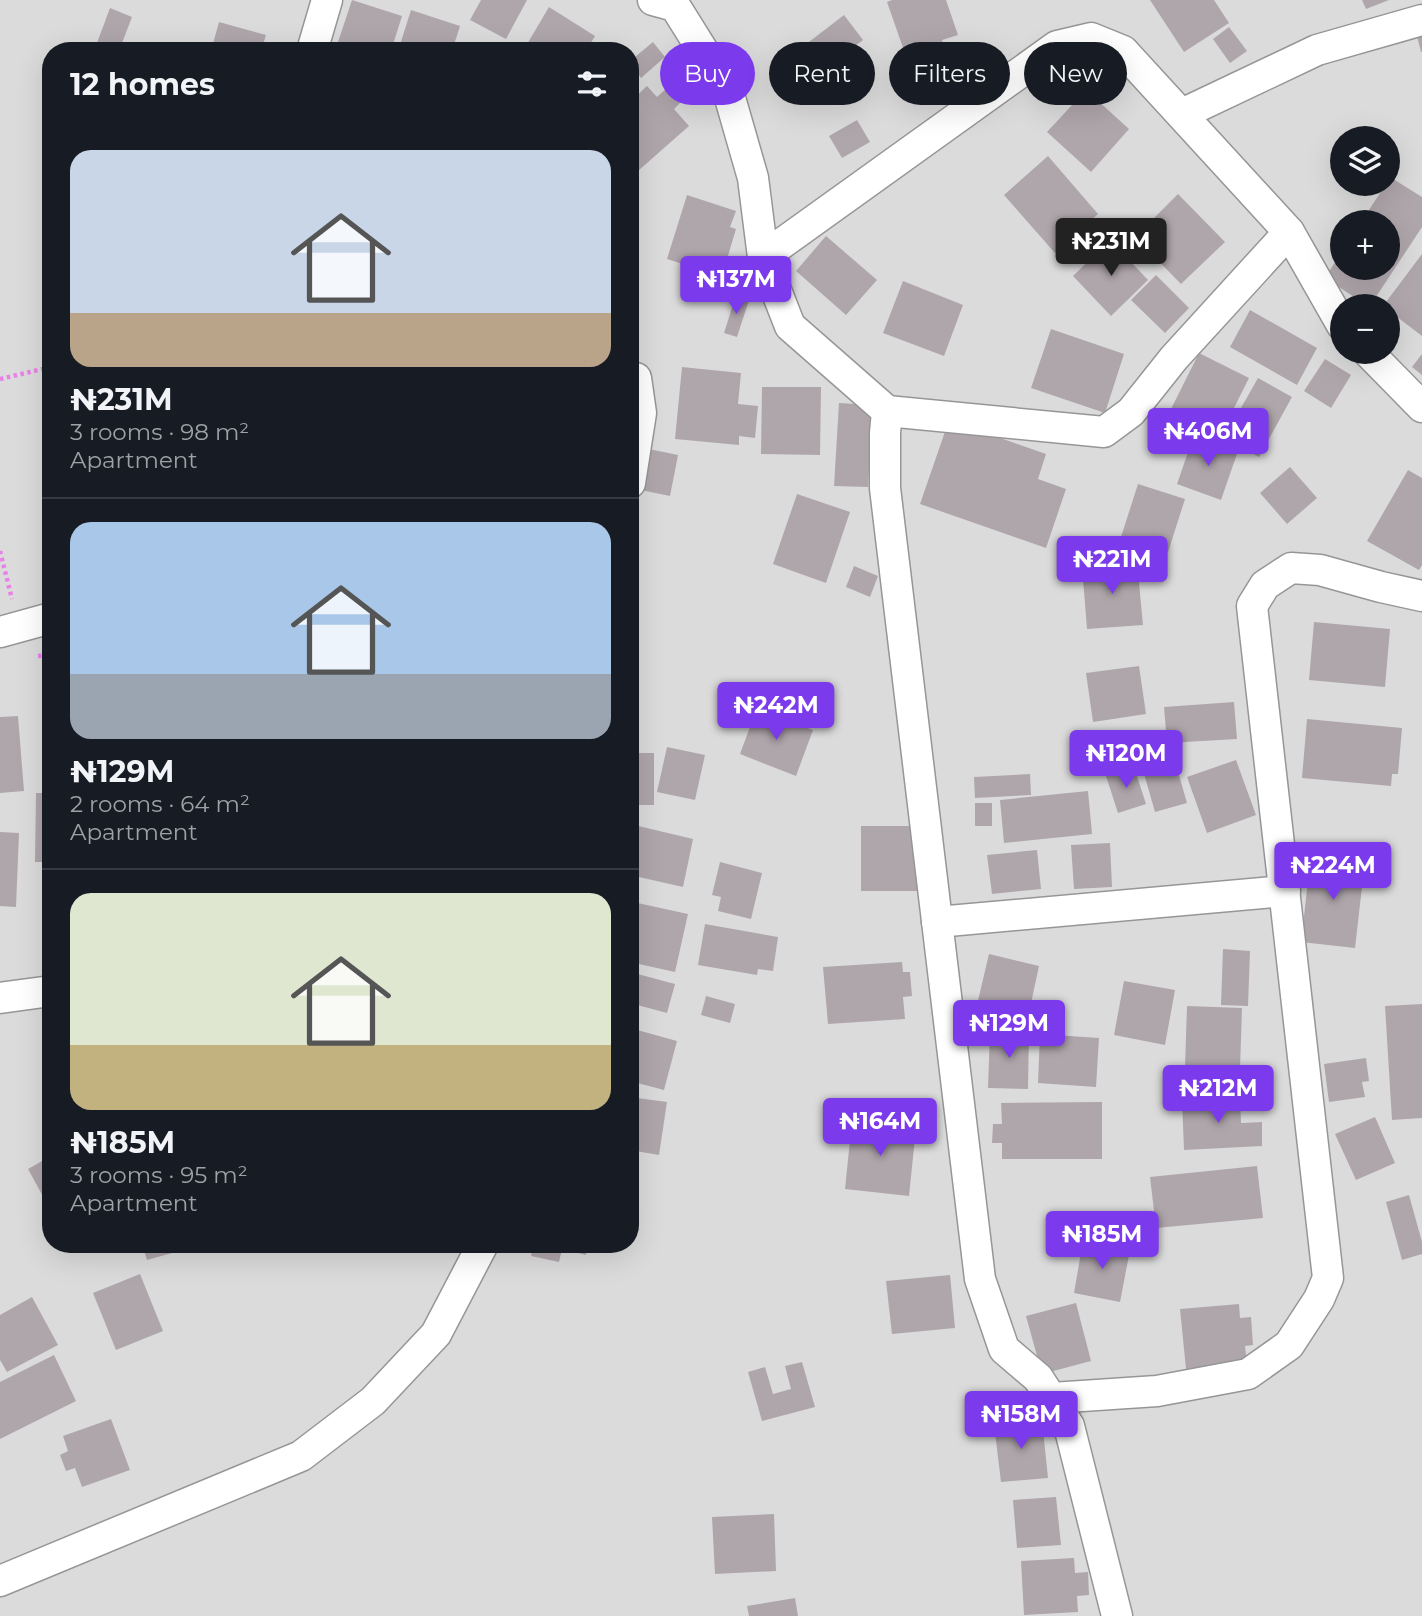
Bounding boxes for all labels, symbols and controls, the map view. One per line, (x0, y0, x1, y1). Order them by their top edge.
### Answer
chip: Buy (660, 42, 755, 105)
chip: Rent (769, 42, 875, 105)
chip: Filters (889, 42, 1010, 105)
chip: New (1024, 42, 1127, 105)
icon: filters (573, 65, 611, 103)
text: 12 homes (70, 66, 215, 103)
map controls (1330, 126, 1400, 364)
button: layers (1330, 126, 1400, 196)
icon: home (278, 195, 404, 321)
button: + (1330, 210, 1400, 280)
pin: ₦231M (1062, 218, 1160, 278)
text: ₦231M (1072, 227, 1150, 255)
pin: ₦137M (687, 256, 785, 316)
text: ₦137M (696, 265, 776, 293)
button: − (1330, 294, 1400, 364)
text: ₦231M (70, 381, 173, 418)
pin: ₦406M (1159, 408, 1257, 468)
text: ₦406M (1164, 417, 1252, 445)
text: 3 rooms · 98 m² (70, 418, 249, 446)
text: Apartment (70, 446, 198, 474)
pin: ₦221M (1063, 536, 1161, 596)
text: ₦221M (1073, 545, 1151, 573)
icon: home (278, 567, 404, 693)
pin: ₦242M (727, 682, 825, 742)
text: ₦242M (733, 691, 819, 719)
pin: ₦120M (1077, 730, 1175, 790)
text: ₦120M (1086, 739, 1166, 767)
text: ₦129M (70, 753, 174, 790)
text: 2 rooms · 64 m² (70, 790, 250, 818)
text: Apartment (70, 818, 198, 846)
pin: ₦224M (1284, 842, 1382, 902)
text: ₦224M (1290, 851, 1376, 879)
icon: home (278, 938, 404, 1064)
pin: ₦129M (960, 1000, 1058, 1060)
text: ₦129M (969, 1009, 1049, 1037)
pin: ₦212M (1169, 1066, 1267, 1125)
text: ₦212M (1179, 1074, 1257, 1102)
pin: ₦164M (831, 1098, 929, 1158)
text: ₦164M (839, 1107, 921, 1135)
text: ₦185M (70, 1124, 175, 1161)
text: 3 rooms · 95 m² (70, 1161, 248, 1189)
text: Apartment (70, 1189, 198, 1217)
pin: ₦185M (1053, 1212, 1151, 1271)
text: ₦185M (1062, 1220, 1142, 1248)
pin: ₦158M (972, 1392, 1070, 1451)
text: ₦158M (981, 1400, 1061, 1428)

